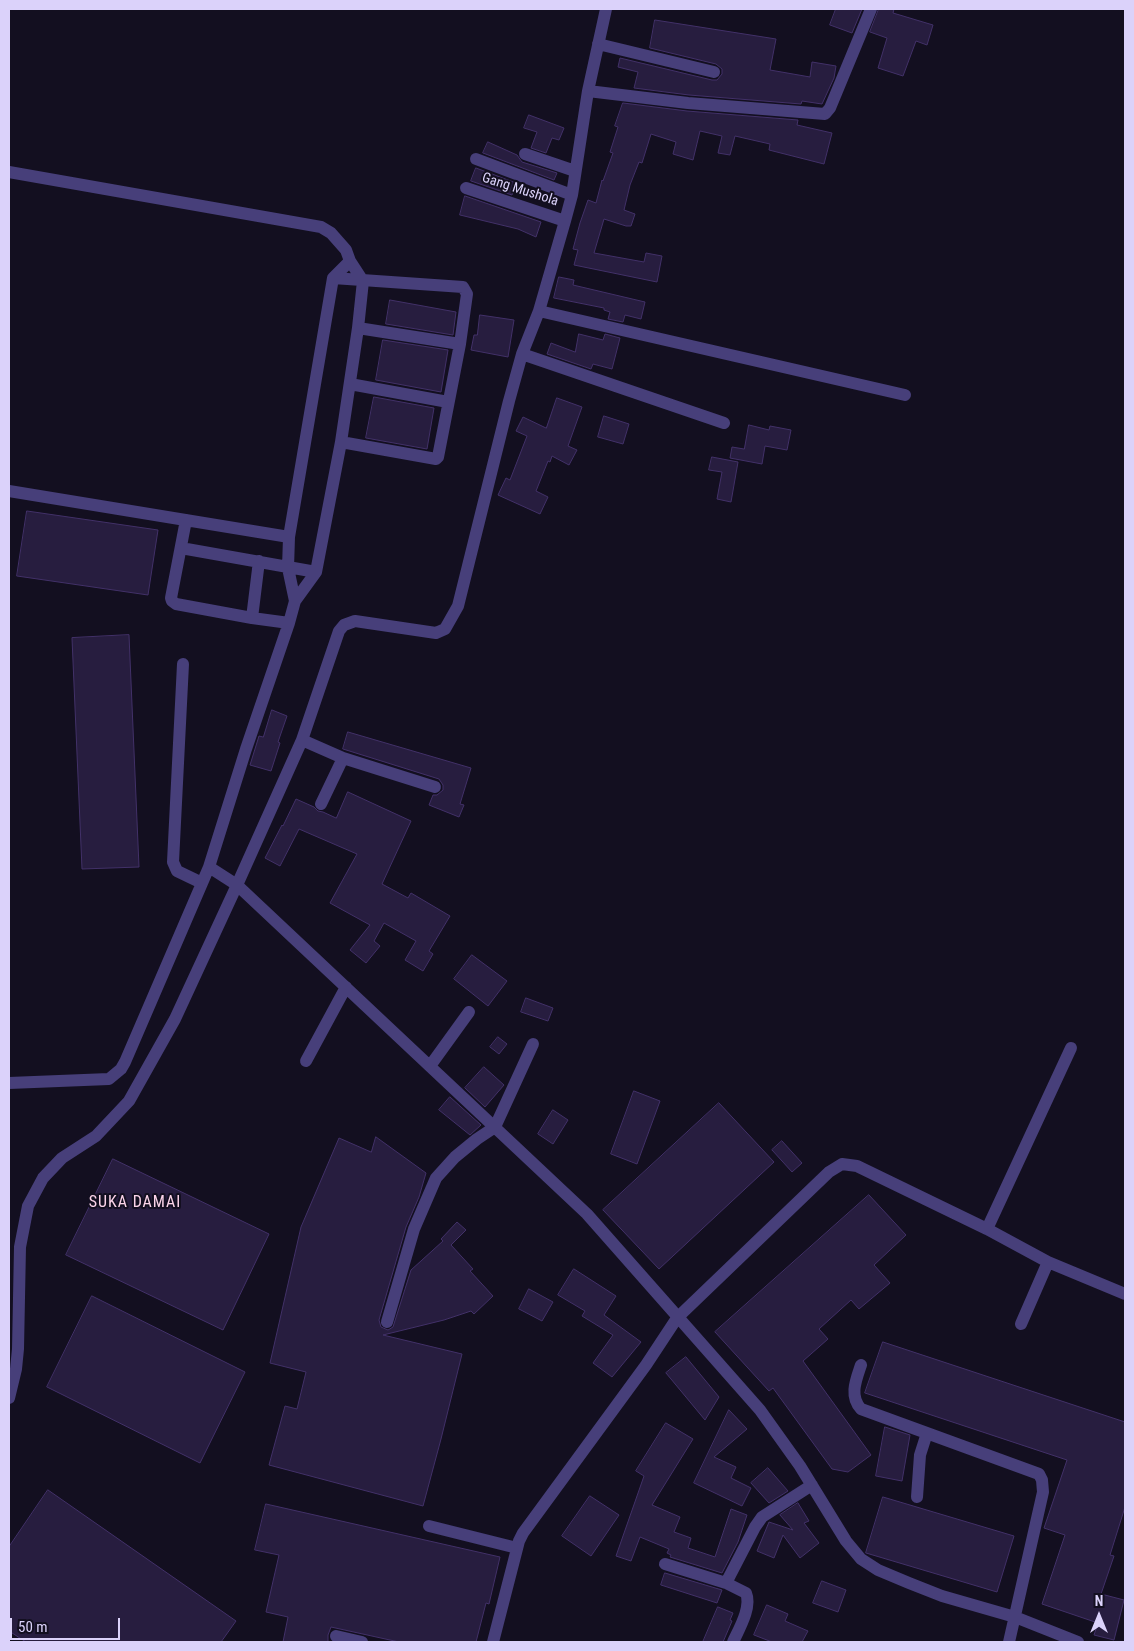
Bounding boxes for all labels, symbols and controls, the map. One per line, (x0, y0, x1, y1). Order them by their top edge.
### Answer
street label: Gang Mushola (480, 170, 560, 210)
district label: SUKA DAMAI (87, 1193, 183, 1213)
north arrow (1074, 1591, 1124, 1641)
text: N (1095, 1593, 1103, 1609)
scale bar (12, 1608, 122, 1640)
text: 50 m (18, 1618, 48, 1636)

